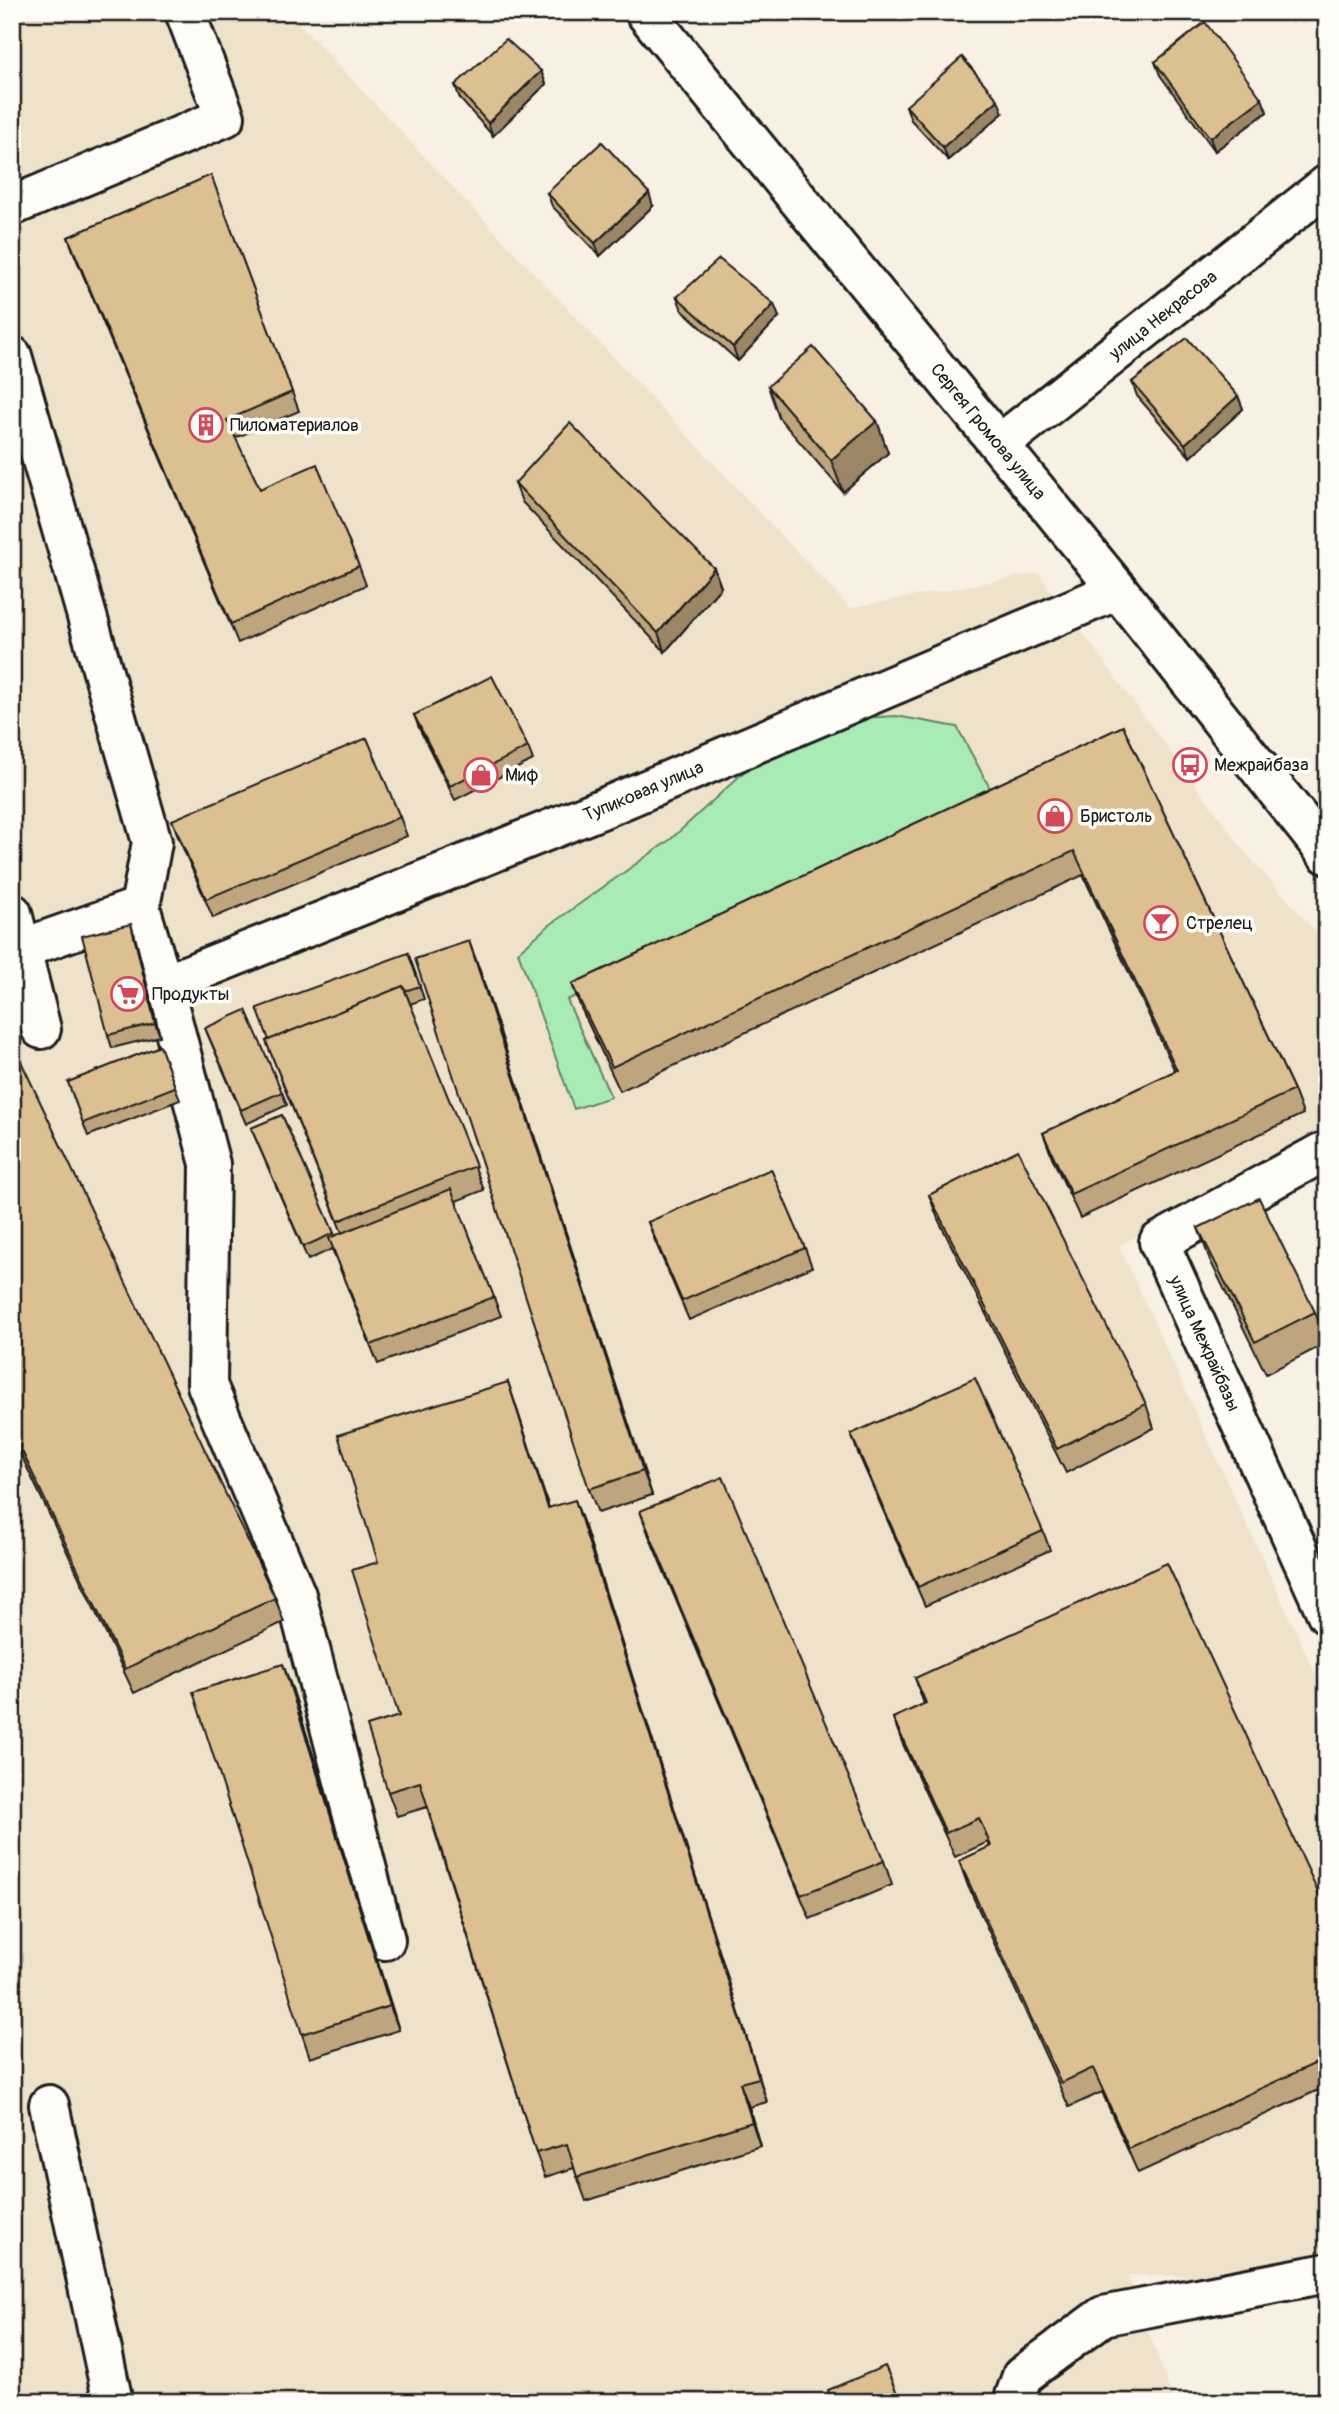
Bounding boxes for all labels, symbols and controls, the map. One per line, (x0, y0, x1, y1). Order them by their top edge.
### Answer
street label: улица Некрасова (1104, 265, 1222, 366)
street label: Сергея Громова улица (925, 359, 1051, 505)
building icon: Пиломатериалов (187, 406, 225, 444)
place label: Пиломатериалов (230, 414, 359, 437)
bus stop icon: Межрайбаза (1171, 746, 1209, 784)
place label: Межрайбаза (1214, 754, 1309, 777)
shop icon: Миф (462, 756, 500, 794)
street label: Тупиковая улица (580, 756, 707, 827)
place label: Миф (505, 764, 539, 787)
shop icon: Бристоль (1036, 797, 1074, 835)
place label: Бристоль (1080, 805, 1153, 828)
bar icon: Стрелец (1142, 904, 1180, 942)
place label: Стрелец (1186, 912, 1253, 935)
supermarket icon: Продукты (109, 975, 147, 1013)
place label: Продукты (152, 983, 229, 1006)
street label: улица Межрайбазы (1163, 1271, 1245, 1415)

